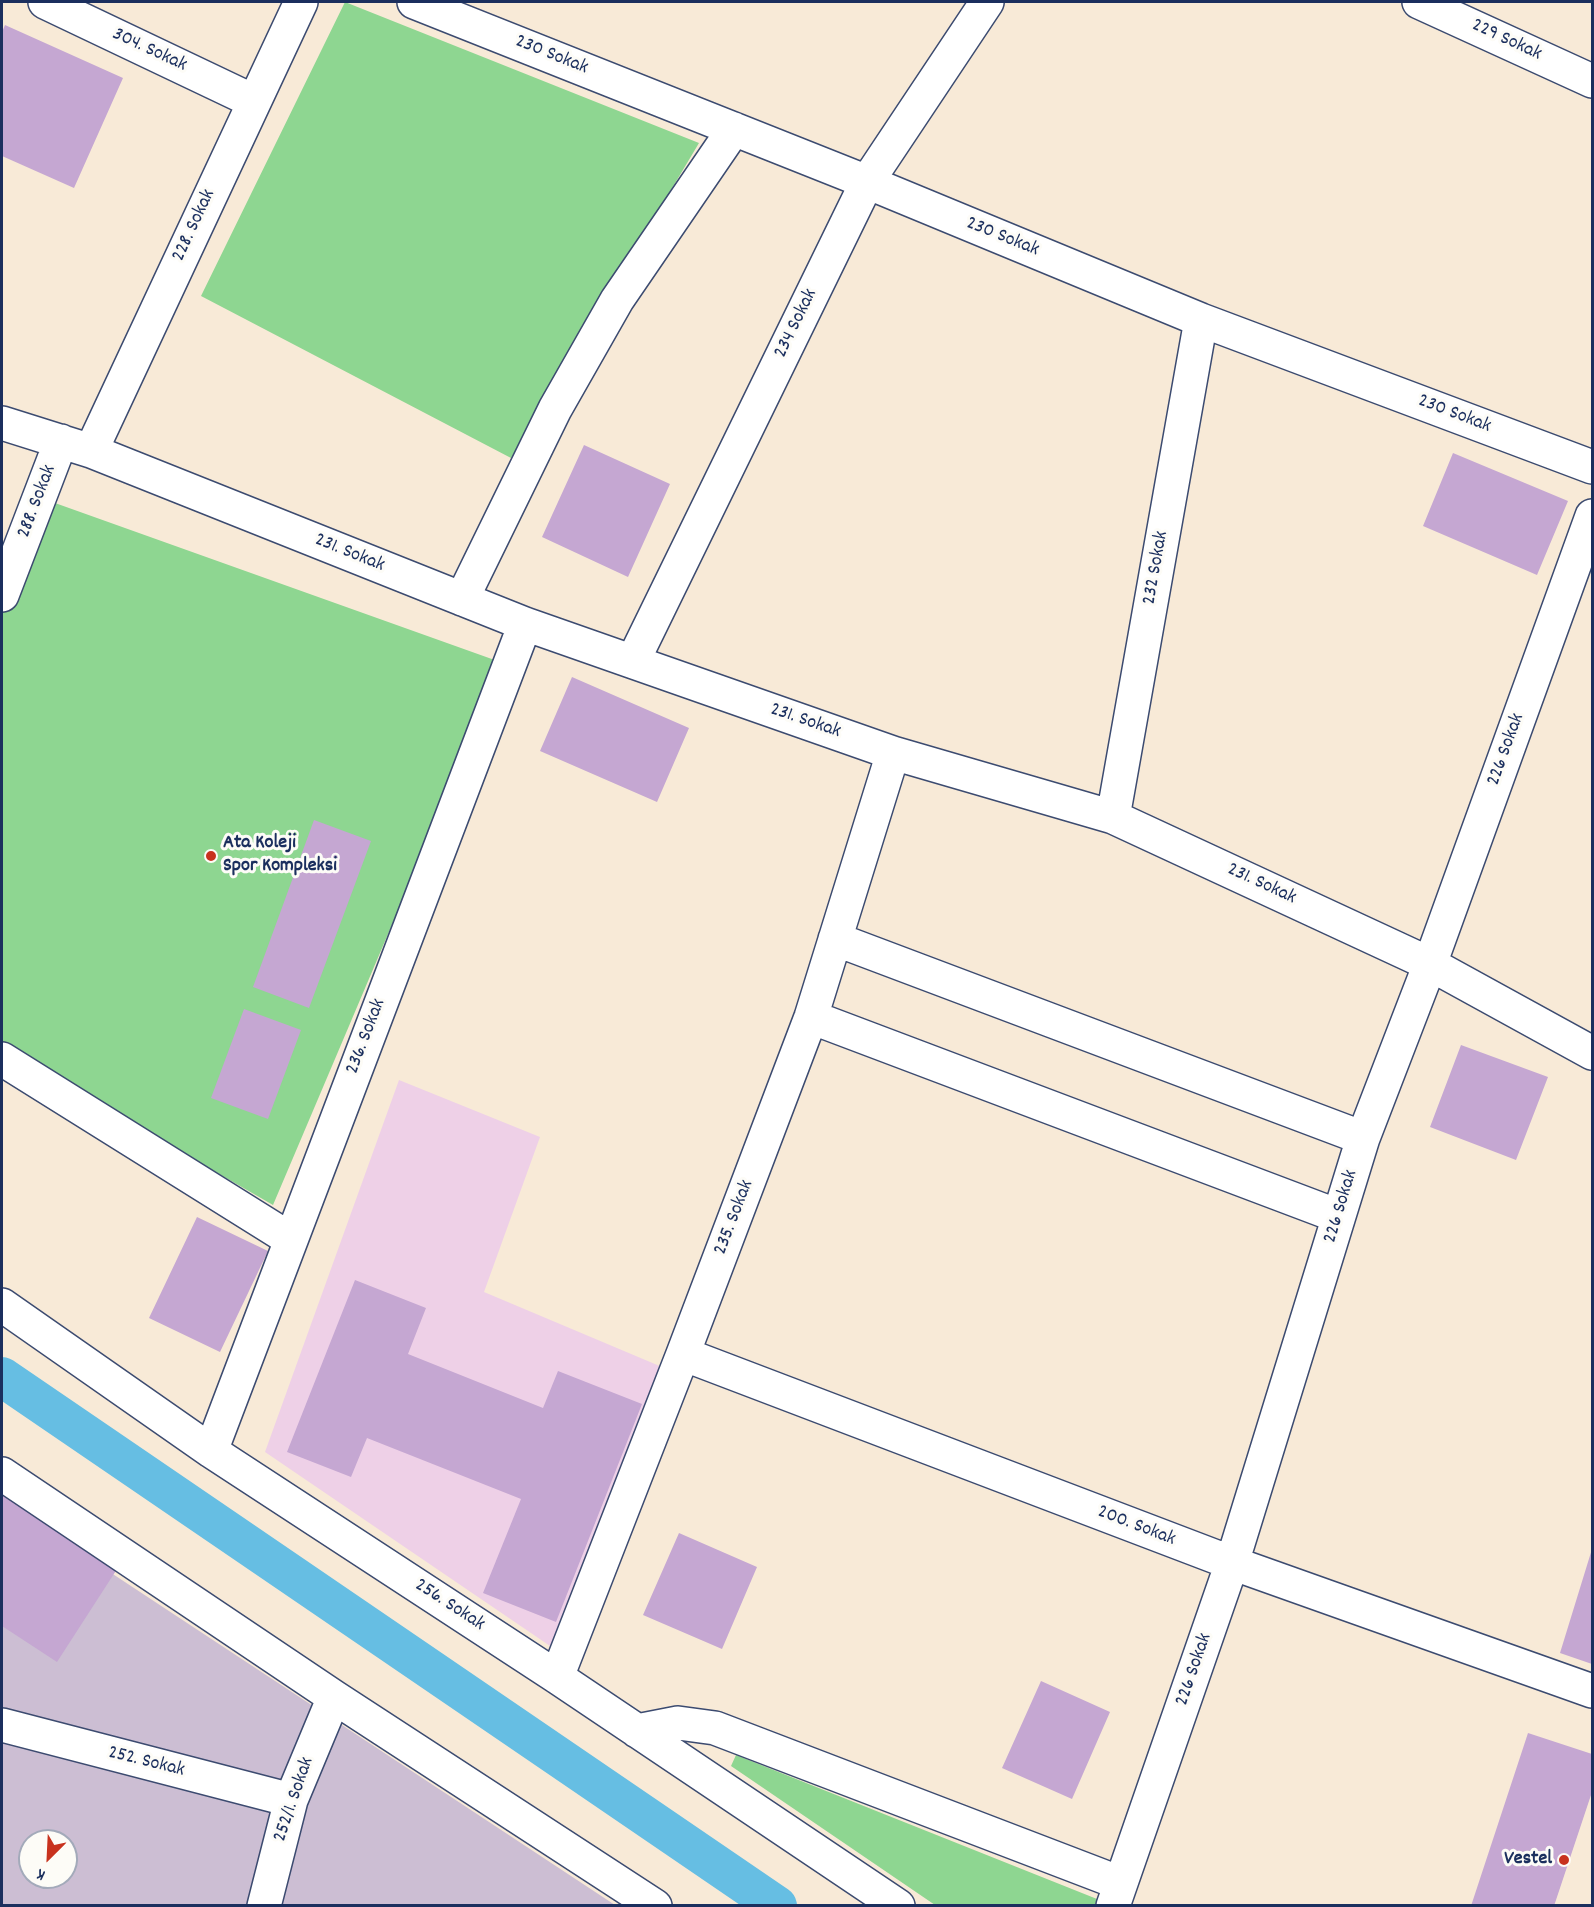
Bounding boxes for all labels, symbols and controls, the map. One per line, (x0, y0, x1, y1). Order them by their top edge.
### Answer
street label: 229 Sokak (1467, 14, 1545, 68)
street label: 304. Sokak (108, 23, 190, 79)
street label: 230 Sokak (511, 31, 591, 81)
street label: 228. Sokak (168, 186, 222, 266)
street label: 230 Sokak (962, 213, 1042, 263)
street label: 234 Sokak (770, 285, 824, 363)
street label: 230 Sokak (1414, 390, 1494, 440)
street label: 288. Sokak (13, 462, 63, 542)
street label: 231. Sokak (310, 529, 388, 579)
street label: 232 Sokak (1139, 529, 1175, 607)
street label: 231. Sokak (766, 699, 844, 745)
street label: 226 Sokak (1483, 710, 1531, 790)
place label: Ata Koleji Spor Kompleksi (223, 832, 337, 879)
marker: Ata Koleji Spor Kompleksi (204, 849, 218, 863)
street label: 231. Sokak (1223, 859, 1299, 911)
street label: 236. Sokak (342, 996, 392, 1078)
street label: 226 Sokak (1320, 1167, 1364, 1247)
street label: 235. Sokak (710, 1177, 760, 1259)
street label: 200. Sokak (1093, 1501, 1179, 1553)
street label: 256. Sokak (409, 1574, 489, 1638)
street label: 226 Sokak (1171, 1630, 1219, 1710)
street label: 252. Sokak (105, 1742, 187, 1784)
street label: 252/1. Sokak (269, 1754, 321, 1846)
north arrow (18, 1829, 78, 1889)
place label: Vestel (1504, 1848, 1552, 1872)
marker: Vestel (1557, 1853, 1571, 1867)
text: K (33, 1862, 49, 1886)

